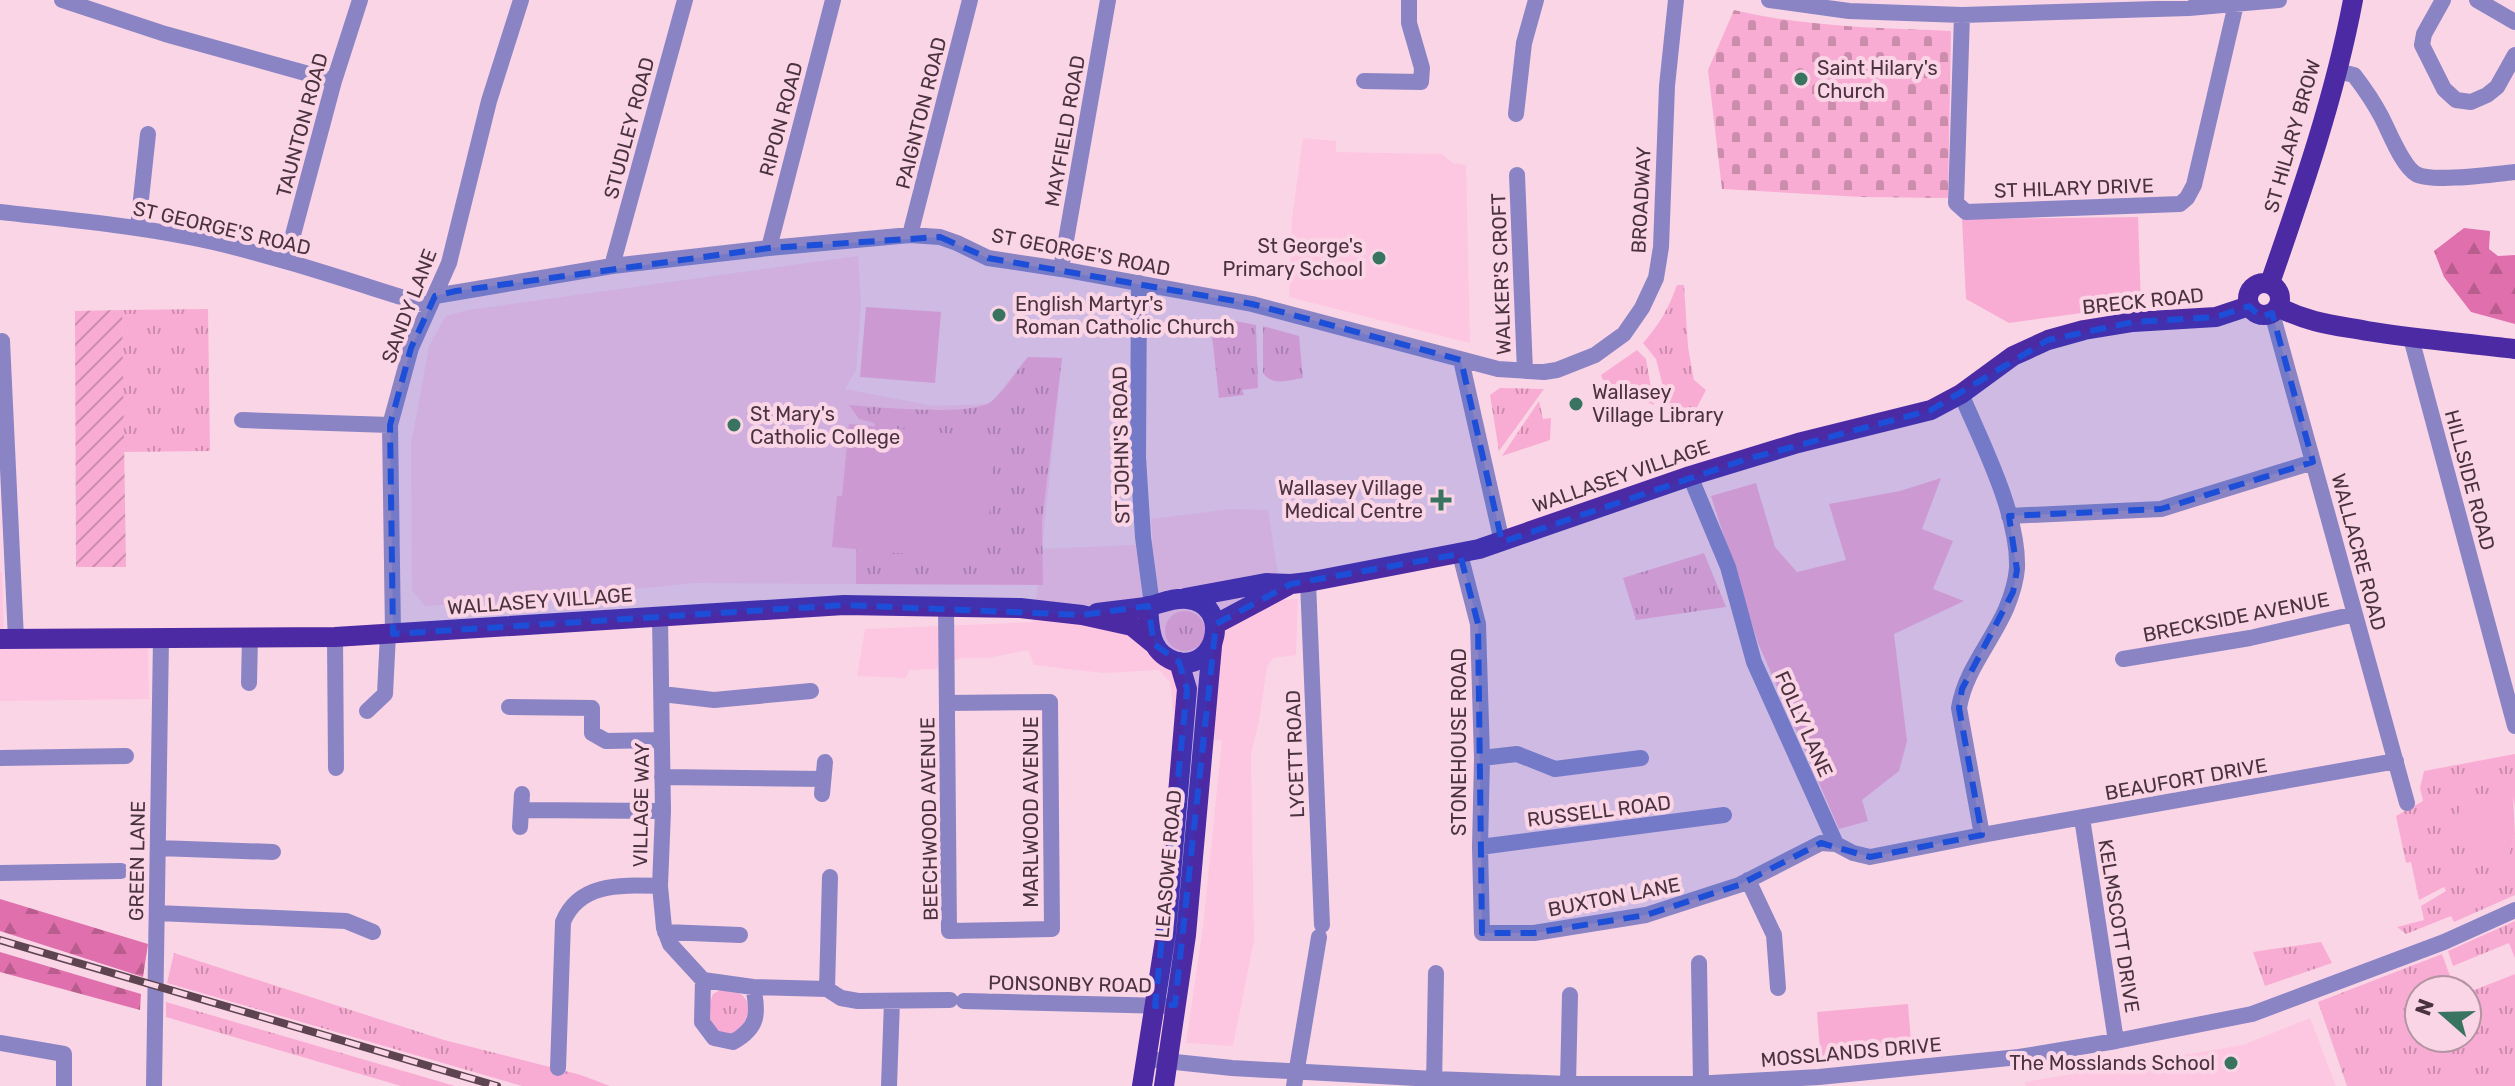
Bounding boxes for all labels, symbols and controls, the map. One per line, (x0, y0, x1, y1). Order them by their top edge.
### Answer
street label: PAIGNTON ROAD (891, 35, 951, 191)
street label: TAUNTON ROAD (271, 50, 333, 200)
street label: MAYFIELD ROAD (1040, 53, 1090, 209)
street label: STUDLEY ROAD (599, 54, 659, 202)
place label: Saint Hilary's Church (1817, 56, 1938, 103)
street label: ST HILARY BROW (2259, 57, 2325, 215)
street label: RIPON ROAD (754, 59, 808, 179)
marker: Saint Hilary's Church (1792, 70, 1810, 88)
street label: BROADWAY (1626, 146, 1656, 254)
street label: ST HILARY DRIVE (1994, 173, 2154, 203)
street label: WALKER'S CROFT (1486, 192, 1516, 356)
street label: ST GEORGE'S ROAD (131, 196, 313, 260)
street label: ST GEORGE'S ROAD (990, 223, 1172, 281)
place label: St George's Primary School (1222, 234, 1363, 281)
street label: SANDY LANE (376, 245, 442, 367)
marker: St George's Primary School (1370, 249, 1388, 267)
street label: BRECK ROAD (2081, 283, 2205, 319)
place label: English Martyr's Roman Catholic Church (1015, 292, 1235, 339)
marker: English Martyr's Roman Catholic Church (990, 306, 1008, 324)
street label: ST JOHN'S ROAD (1108, 366, 1134, 524)
place label: Wallasey Village Library (1592, 380, 1724, 427)
marker: Wallasey Village Library (1567, 395, 1585, 413)
place label: St Mary's Catholic College (750, 402, 900, 449)
street label: HILLSIDE ROAD (2440, 407, 2500, 553)
marker: St Mary's Catholic College (725, 416, 743, 434)
street label: WALLASEY VILLAGE (1529, 434, 1713, 518)
street label: WALLACRE ROAD (2327, 471, 2391, 633)
place label: Wallasey Village Medical Centre (1278, 476, 1423, 523)
marker: Wallasey Village Medical Centre (1430, 489, 1452, 511)
street label: WALLASEY VILLAGE (446, 583, 634, 619)
street label: BRECKSIDE AVENUE (2141, 587, 2331, 647)
street label: STONEHOUSE ROAD (1447, 648, 1471, 836)
street label: FOLLY LANE (1770, 667, 1838, 781)
street label: LYCETT ROAD (1281, 690, 1309, 818)
street label: MARLWOOD AVENUE (1019, 716, 1043, 908)
street label: BEECHWOOD AVENUE (915, 717, 943, 921)
street label: VILLAGE WAY (628, 742, 654, 868)
street label: BEAUFORT DRIVE (2103, 753, 2269, 805)
street label: LEASOWE ROAD (1150, 789, 1186, 939)
street label: RUSSELL ROAD (1526, 790, 1672, 832)
street label: GREEN LANE (124, 801, 150, 921)
street label: KELMSCOTT DRIVE (2093, 837, 2145, 1015)
street label: BUXTON LANE (1546, 872, 1682, 922)
street label: PONSONBY ROAD (988, 971, 1152, 997)
north arrow (2403, 974, 2483, 1054)
text: N (2409, 995, 2440, 1019)
street label: MOSSLANDS DRIVE (1760, 1032, 1942, 1072)
place label: The Mosslands School (2009, 1051, 2215, 1075)
marker: The Mosslands School (2222, 1054, 2240, 1072)

